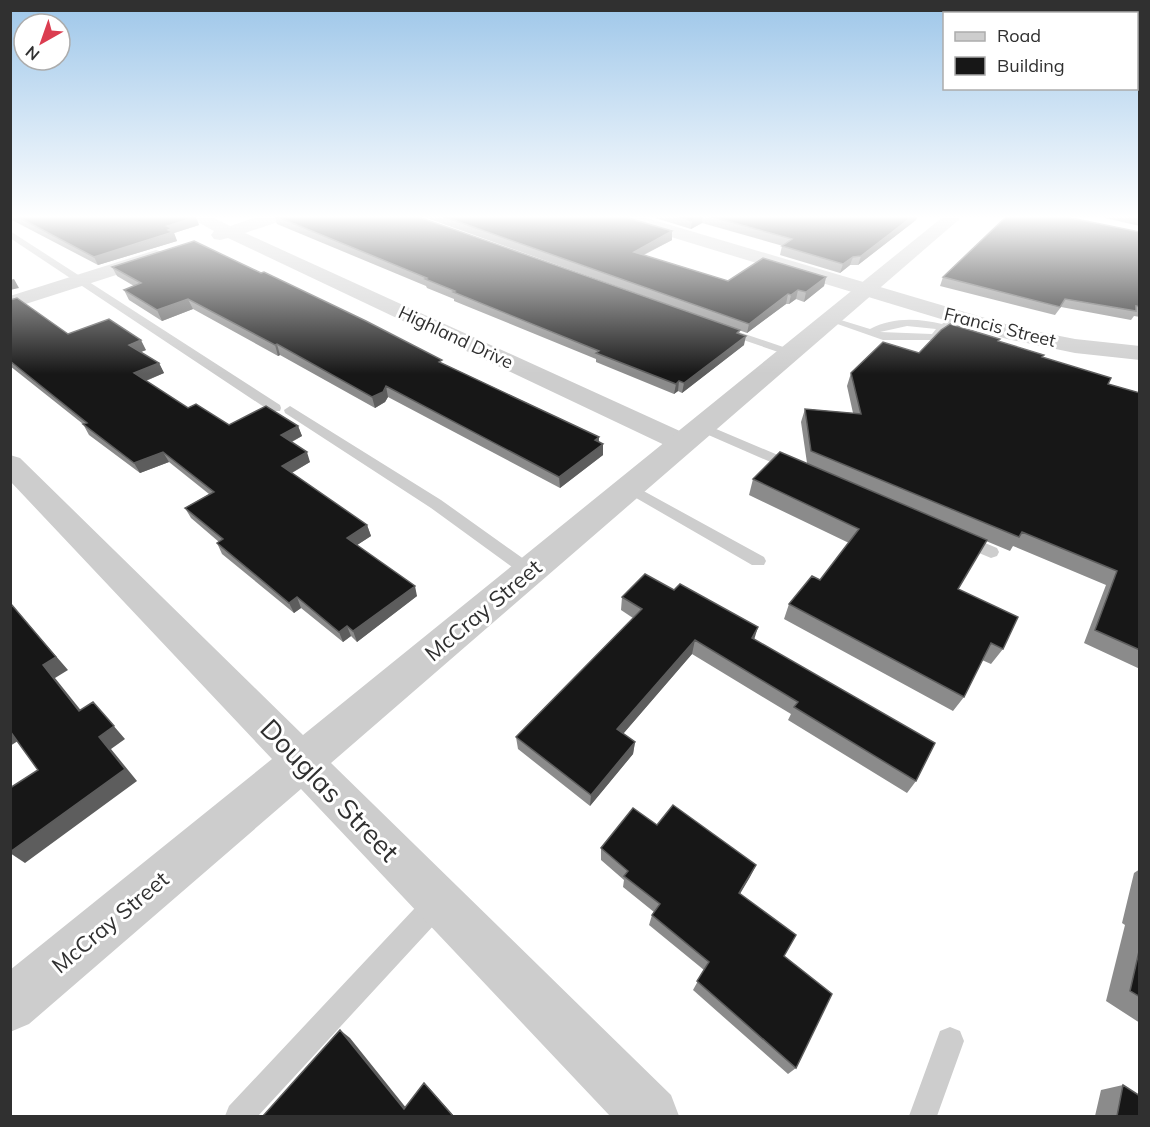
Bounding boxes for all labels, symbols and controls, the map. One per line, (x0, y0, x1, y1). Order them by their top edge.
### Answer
north arrow (12, 12, 72, 72)
legend (943, 12, 1138, 90)
text: Road (997, 24, 1041, 47)
text: N (21, 42, 43, 65)
text: Building (997, 54, 1065, 77)
street label: Highland Drive (395, 300, 517, 374)
street label: Francis Street (942, 302, 1058, 352)
street label: McCray Street (419, 553, 547, 667)
street label: Douglas Street (253, 712, 407, 868)
street label: McCray Street (46, 865, 174, 979)

